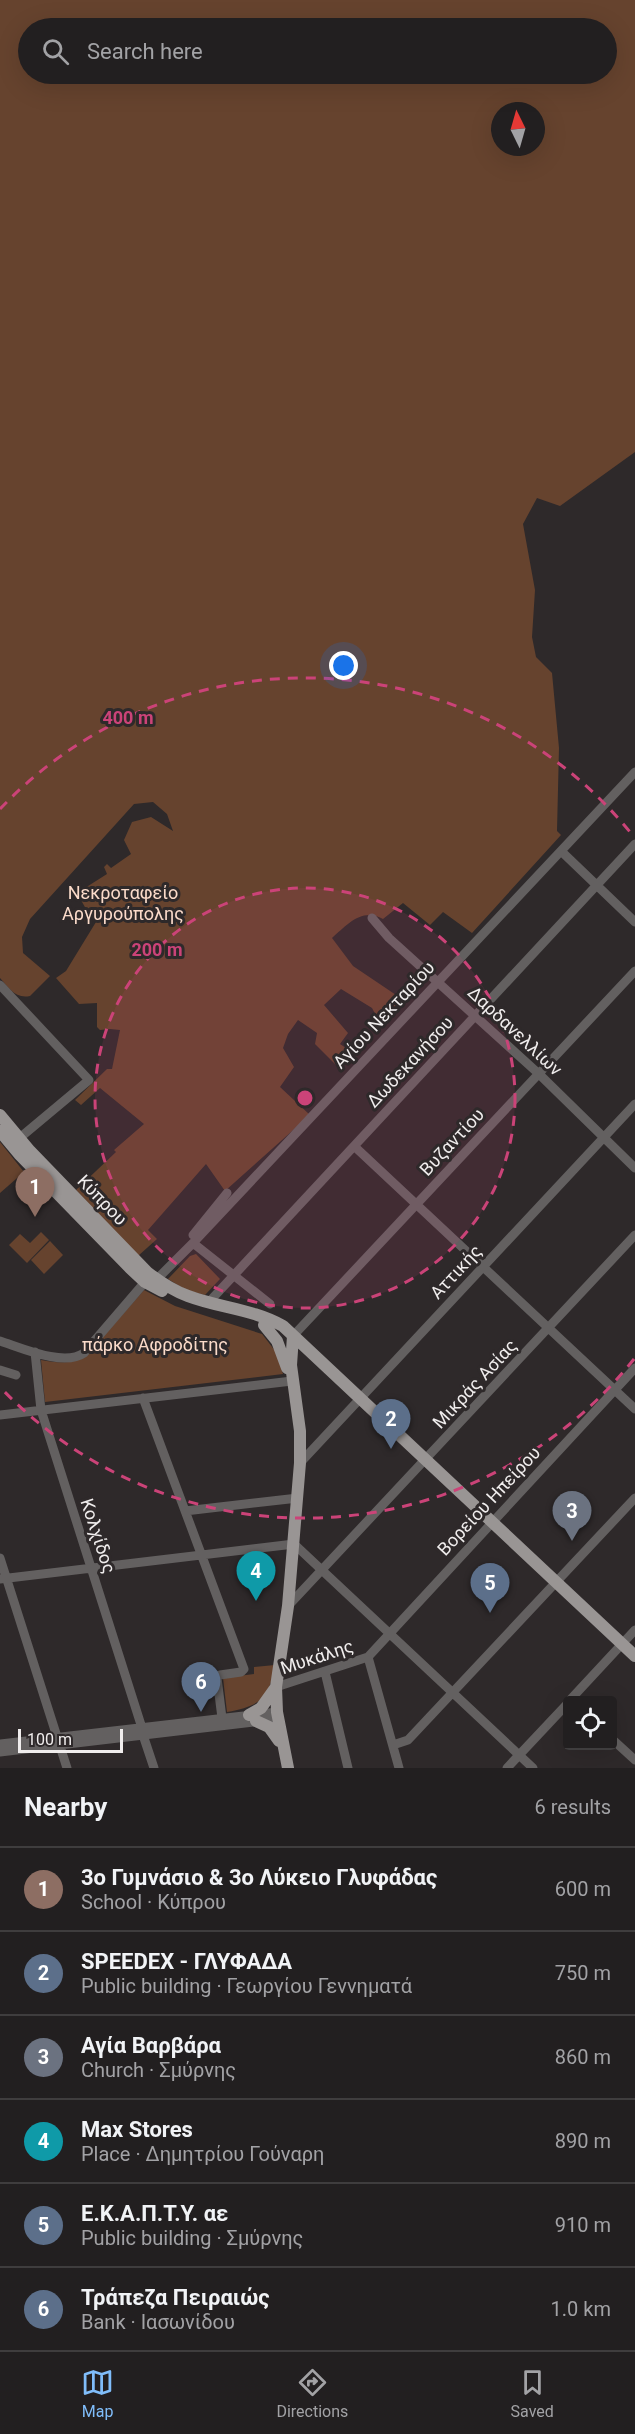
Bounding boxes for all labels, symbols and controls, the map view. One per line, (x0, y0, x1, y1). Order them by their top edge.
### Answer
search box (18, 18, 617, 84)
icon: search (39, 35, 72, 68)
text: Search here (87, 39, 203, 64)
north arrow (491, 102, 545, 156)
your location (329, 651, 358, 680)
text: 400 m (102, 707, 154, 728)
park label: Νεκροταφείο Αργυρούπολης (62, 882, 184, 924)
text: 200 m (131, 939, 183, 960)
street label: Αγίου Νεκταρίου (329, 957, 439, 1073)
street label: Δαρδανελλίων (464, 982, 567, 1080)
street label: Δωδεκανήσου (362, 1012, 457, 1112)
centre of rings (295, 1088, 315, 1108)
street label: Βυζαντίου (415, 1104, 488, 1180)
pin: 1 (15, 1168, 54, 1217)
street label: Κύπρου (73, 1170, 131, 1229)
street label: Αττικής (425, 1240, 486, 1303)
park label: πάρκο Αφροδίτης (82, 1334, 228, 1355)
street label: Μικράς Ασίας (428, 1335, 521, 1432)
pin: 2 (372, 1400, 410, 1449)
street label: Βορείου Ηπείρου (433, 1442, 544, 1559)
pin: 3 (552, 1492, 592, 1541)
street label: Κολχίδος (77, 1496, 120, 1576)
pin: 4 (236, 1552, 276, 1601)
pin: 5 (470, 1564, 510, 1613)
street label: Μυκάλης (278, 1635, 356, 1678)
pin: 6 (182, 1662, 220, 1712)
map controls (563, 1696, 617, 1750)
button: locate (563, 1696, 617, 1750)
scale bar (18, 1726, 123, 1754)
text: 100 m (27, 1730, 72, 1749)
text: Nearby (24, 1792, 107, 1822)
text: 6 results (535, 1795, 611, 1819)
text: 3ο Γυμνάσιο & 3ο Λύκειο Γλυφάδας (81, 1865, 437, 1890)
text: 1 (38, 1877, 49, 1901)
text: 600 m (555, 1877, 611, 1901)
text: School · Κύπρου (81, 1890, 226, 1914)
text: SPEEDEX - ΓΛΥΦΑΔΑ (81, 1949, 292, 1974)
text: 2 (38, 1961, 49, 1985)
text: 750 m (555, 1961, 611, 1985)
text: Public building · Γεωργίου Γεννηματά (81, 1974, 412, 1998)
text: Αγία Βαρβάρα (81, 2033, 221, 2058)
text: 3 (38, 2045, 49, 2069)
text: 860 m (555, 2045, 611, 2069)
text: Church · Σμύρνης (81, 2058, 236, 2082)
text: Max Stores (81, 2117, 193, 2142)
text: 4 (38, 2129, 49, 2153)
text: 890 m (555, 2129, 611, 2153)
text: Place · Δημητρίου Γούναρη (81, 2142, 324, 2166)
text: Ε.Κ.Α.Π.Τ.Υ. αε (81, 2201, 228, 2226)
text: 5 (38, 2213, 49, 2237)
text: 910 m (555, 2213, 611, 2237)
text: Public building · Σμύρνης (81, 2226, 303, 2250)
text: Τράπεζα Πειραιώς (81, 2285, 270, 2310)
text: 6 (38, 2297, 49, 2321)
text: 1.0 km (551, 2297, 611, 2321)
text: Bank · Ιασωνίδου (81, 2310, 235, 2334)
tab: Map (81, 2366, 114, 2421)
tab: Directions (276, 2366, 348, 2421)
tab: Saved (511, 2366, 554, 2421)

